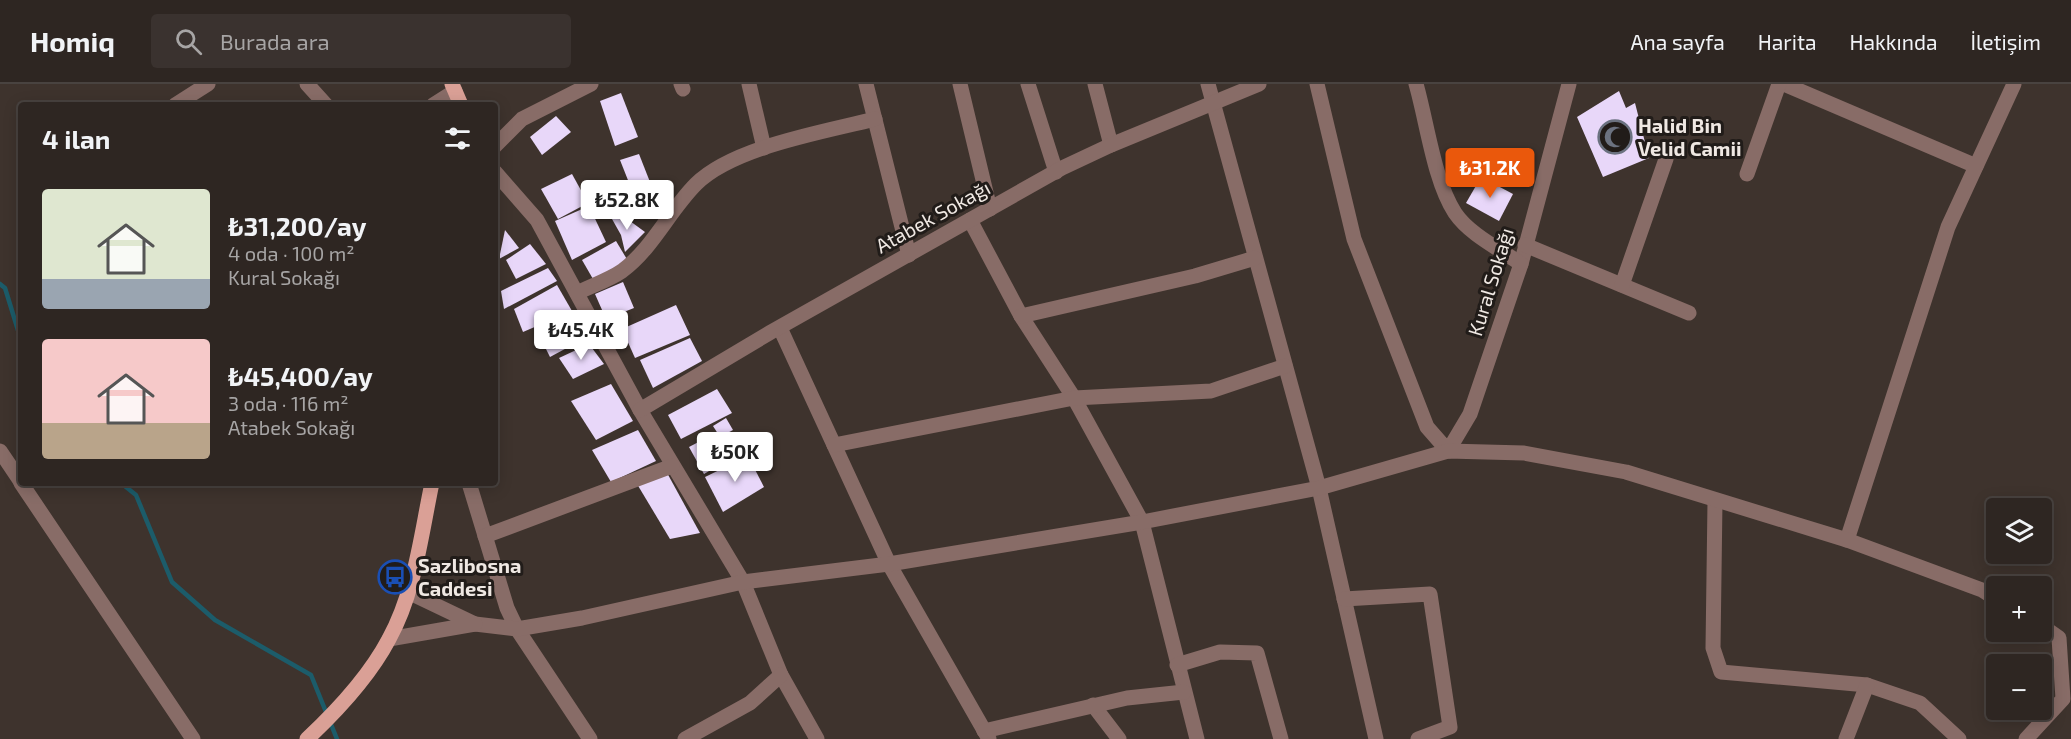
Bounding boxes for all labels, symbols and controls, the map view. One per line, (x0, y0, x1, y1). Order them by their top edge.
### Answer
search box (151, 14, 571, 68)
text: Homiq (30, 24, 115, 58)
icon: search (172, 25, 205, 58)
text: Burada ara (220, 28, 330, 54)
text: Ana sayfa (1630, 29, 1725, 54)
text: Harita (1758, 29, 1817, 54)
text: Hakkında (1850, 29, 1937, 54)
text: İletişim (1970, 29, 2041, 54)
place label: Halid Bin Velid Camii (1638, 113, 1742, 160)
mosque icon: Halid Bin Velid Camii (1597, 119, 1633, 155)
icon: filters (441, 122, 474, 155)
text: 4 ilan (42, 123, 110, 154)
pin: ₺31.2K (1441, 148, 1539, 199)
text: ₺31.2K (1459, 155, 1521, 179)
street label: Atabek Sokağı (871, 175, 994, 257)
pin: ₺52.8K (578, 180, 676, 231)
text: ₺52.8K (595, 187, 659, 211)
text: ₺31,200/ay (228, 210, 367, 241)
icon: home (90, 213, 162, 285)
street label: Kural Sokağı (1462, 225, 1518, 339)
text: 4 oda · 100 m² (228, 241, 355, 265)
text: Kural Sokağı (228, 265, 340, 289)
pin: ₺45.4K (532, 310, 630, 361)
text: ₺45.4K (548, 317, 614, 341)
text: ₺45,400/ay (228, 360, 373, 391)
icon: home (90, 363, 162, 435)
text: 3 oda · 116 m² (228, 391, 349, 415)
text: Atabek Sokağı (228, 415, 355, 439)
pin: ₺50K (699, 432, 771, 483)
text: ₺50K (711, 439, 759, 463)
map controls (1986, 498, 2052, 720)
button: layers (1986, 498, 2052, 564)
place label: Sazlibosna Caddesi (418, 553, 521, 600)
bus stop icon: Sazlibosna Caddesi (377, 559, 413, 595)
button: + (1986, 576, 2052, 642)
button: − (1986, 654, 2052, 720)

